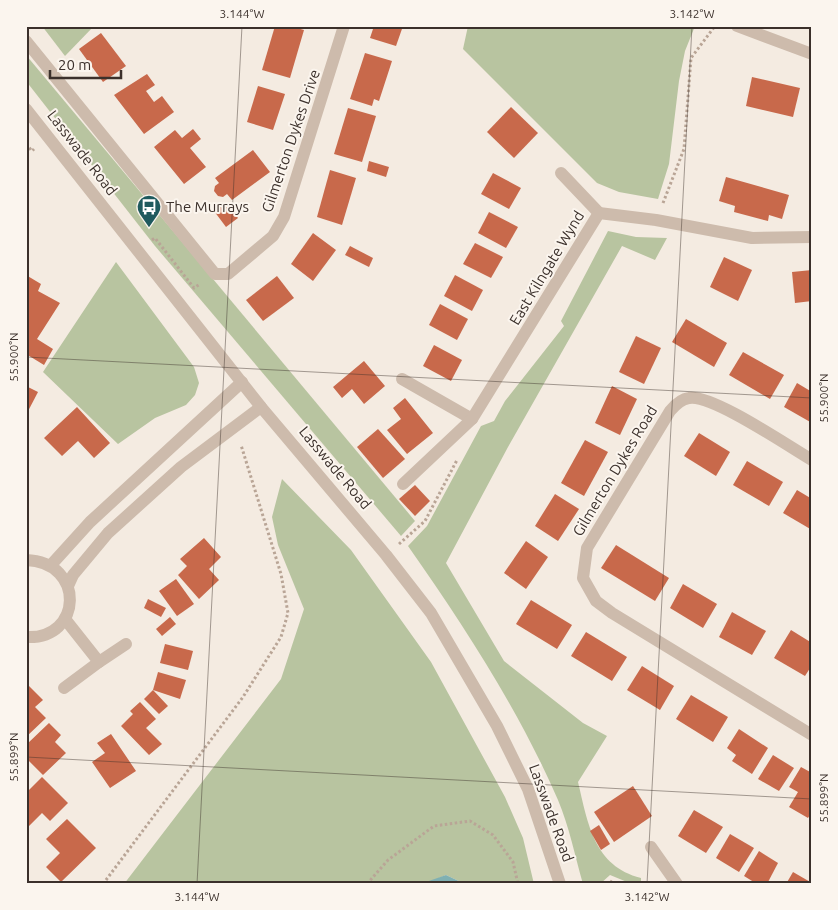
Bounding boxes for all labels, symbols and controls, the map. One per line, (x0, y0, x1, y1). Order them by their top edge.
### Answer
text: 3.144°W (220, 7, 265, 20)
text: 3.142°W (670, 7, 715, 20)
scale bar (50, 48, 121, 80)
text: 20 m (58, 56, 91, 73)
street label: Gilmerton Dykes Drive (258, 67, 323, 214)
street label: Lasswade Road (44, 107, 121, 198)
bus stop icon: The Murrays (136, 194, 162, 228)
place label: The Murrays (166, 198, 249, 215)
street label: East Kilngate Wynd (506, 208, 587, 328)
text: 55.900°N (7, 332, 20, 382)
text: 55.900°N (817, 373, 830, 423)
street label: Gilmerton Dykes Road (569, 402, 660, 539)
street label: Lasswade Road (296, 423, 375, 513)
text: 55.899°N (7, 732, 20, 782)
street label: Lasswade Road (526, 762, 577, 864)
text: 55.899°N (817, 773, 830, 823)
text: 3.144°W (175, 890, 220, 903)
text: 3.142°W (625, 890, 670, 903)

